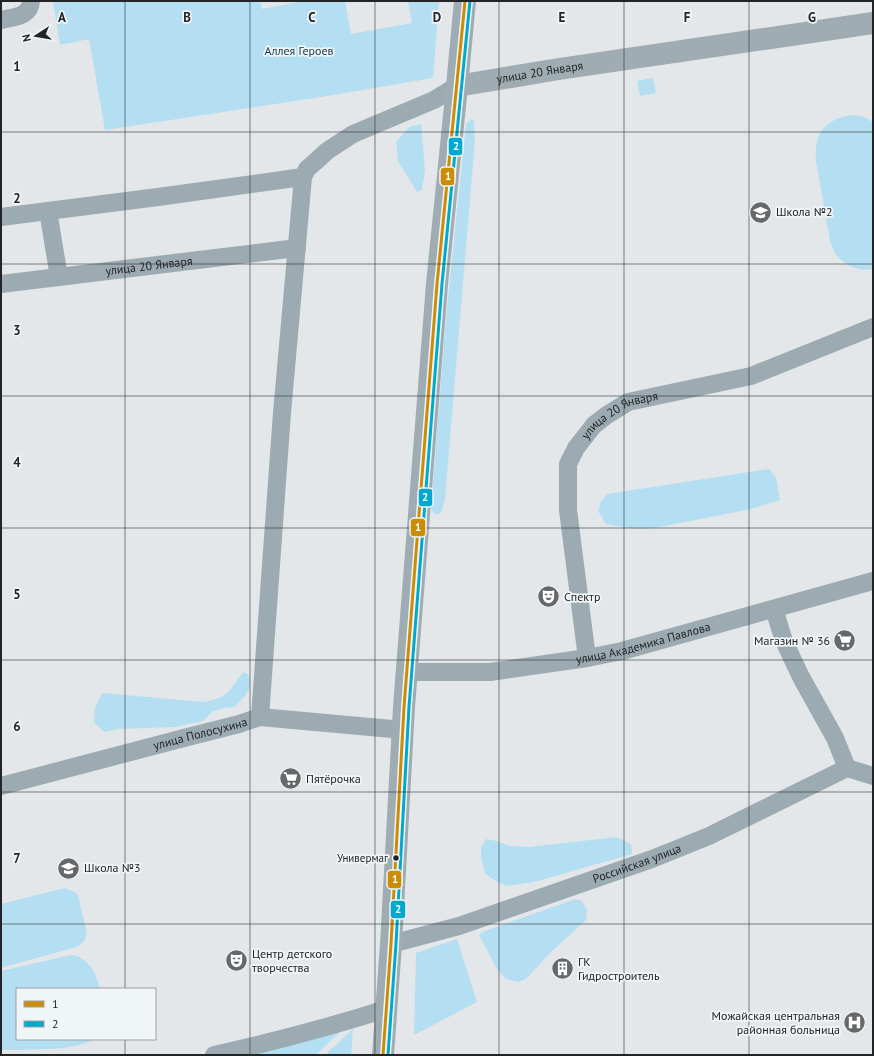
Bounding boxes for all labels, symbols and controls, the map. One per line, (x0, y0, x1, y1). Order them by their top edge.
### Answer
text: A (58, 9, 66, 26)
text: B (183, 9, 191, 26)
text: C (308, 9, 316, 26)
text: D (433, 9, 441, 26)
text: E (559, 9, 566, 26)
text: F (684, 9, 691, 26)
text: G (808, 9, 816, 26)
north arrow (16, 16, 56, 56)
text: N (19, 33, 34, 43)
park label: Аллея Героев (264, 43, 334, 58)
text: 1 (13, 58, 21, 75)
street label: улица 20 Января (495, 58, 584, 86)
line badge: 2 (448, 137, 463, 156)
text: 2 (453, 139, 459, 153)
line badge: 1 (440, 167, 455, 186)
text: 1 (445, 169, 451, 183)
text: 2 (13, 190, 21, 207)
school or university icon: Школа №2 (748, 199, 774, 225)
place label: Школа №2 (776, 204, 833, 219)
street label: улица 20 Января (104, 253, 193, 278)
text: 3 (13, 322, 21, 339)
street label: улица 20 Января (578, 388, 659, 442)
text: 4 (13, 454, 21, 471)
line badge: 2 (418, 488, 433, 507)
text: 2 (422, 490, 428, 504)
line badge: 1 (410, 518, 426, 537)
text: 1 (415, 520, 421, 534)
theatre icon: Спектр (535, 584, 561, 610)
text: 5 (13, 586, 21, 603)
place label: Спектр (564, 589, 600, 604)
street label: улица Академика Павлова (575, 619, 712, 667)
supermarket icon: Магазин № 36 (832, 628, 858, 654)
place label: Магазин № 36 (754, 633, 830, 648)
street label: улица Полосухина (152, 714, 249, 753)
text: 6 (13, 718, 21, 735)
supermarket icon: Пятёрочка (278, 766, 304, 792)
place label: Пятёрочка (306, 771, 361, 786)
street label: Российская улица (591, 840, 683, 886)
text: 7 (13, 850, 21, 867)
place label: Универмаг (337, 851, 389, 865)
marker: Универмаг (391, 853, 401, 863)
school or university icon: Школа №3 (55, 855, 81, 881)
place label: Школа №3 (84, 860, 141, 875)
line badge: 1 (387, 870, 402, 889)
text: 1 (392, 872, 398, 886)
line badge: 2 (390, 900, 406, 919)
text: 2 (395, 902, 401, 916)
place label: Центр детского творчества (252, 946, 332, 975)
theatre icon: Центр детского творчества (223, 948, 249, 974)
place label: ГК Гидростроитель (578, 954, 660, 983)
building icon: ГК Гидростроитель (550, 956, 576, 982)
legend (16, 988, 156, 1040)
text: 1 (52, 996, 59, 1011)
place label: Можайская центральная районная больница (712, 1008, 840, 1037)
hospital icon: Можайская центральная районная больница (842, 1010, 868, 1036)
text: 2 (52, 1016, 59, 1031)

